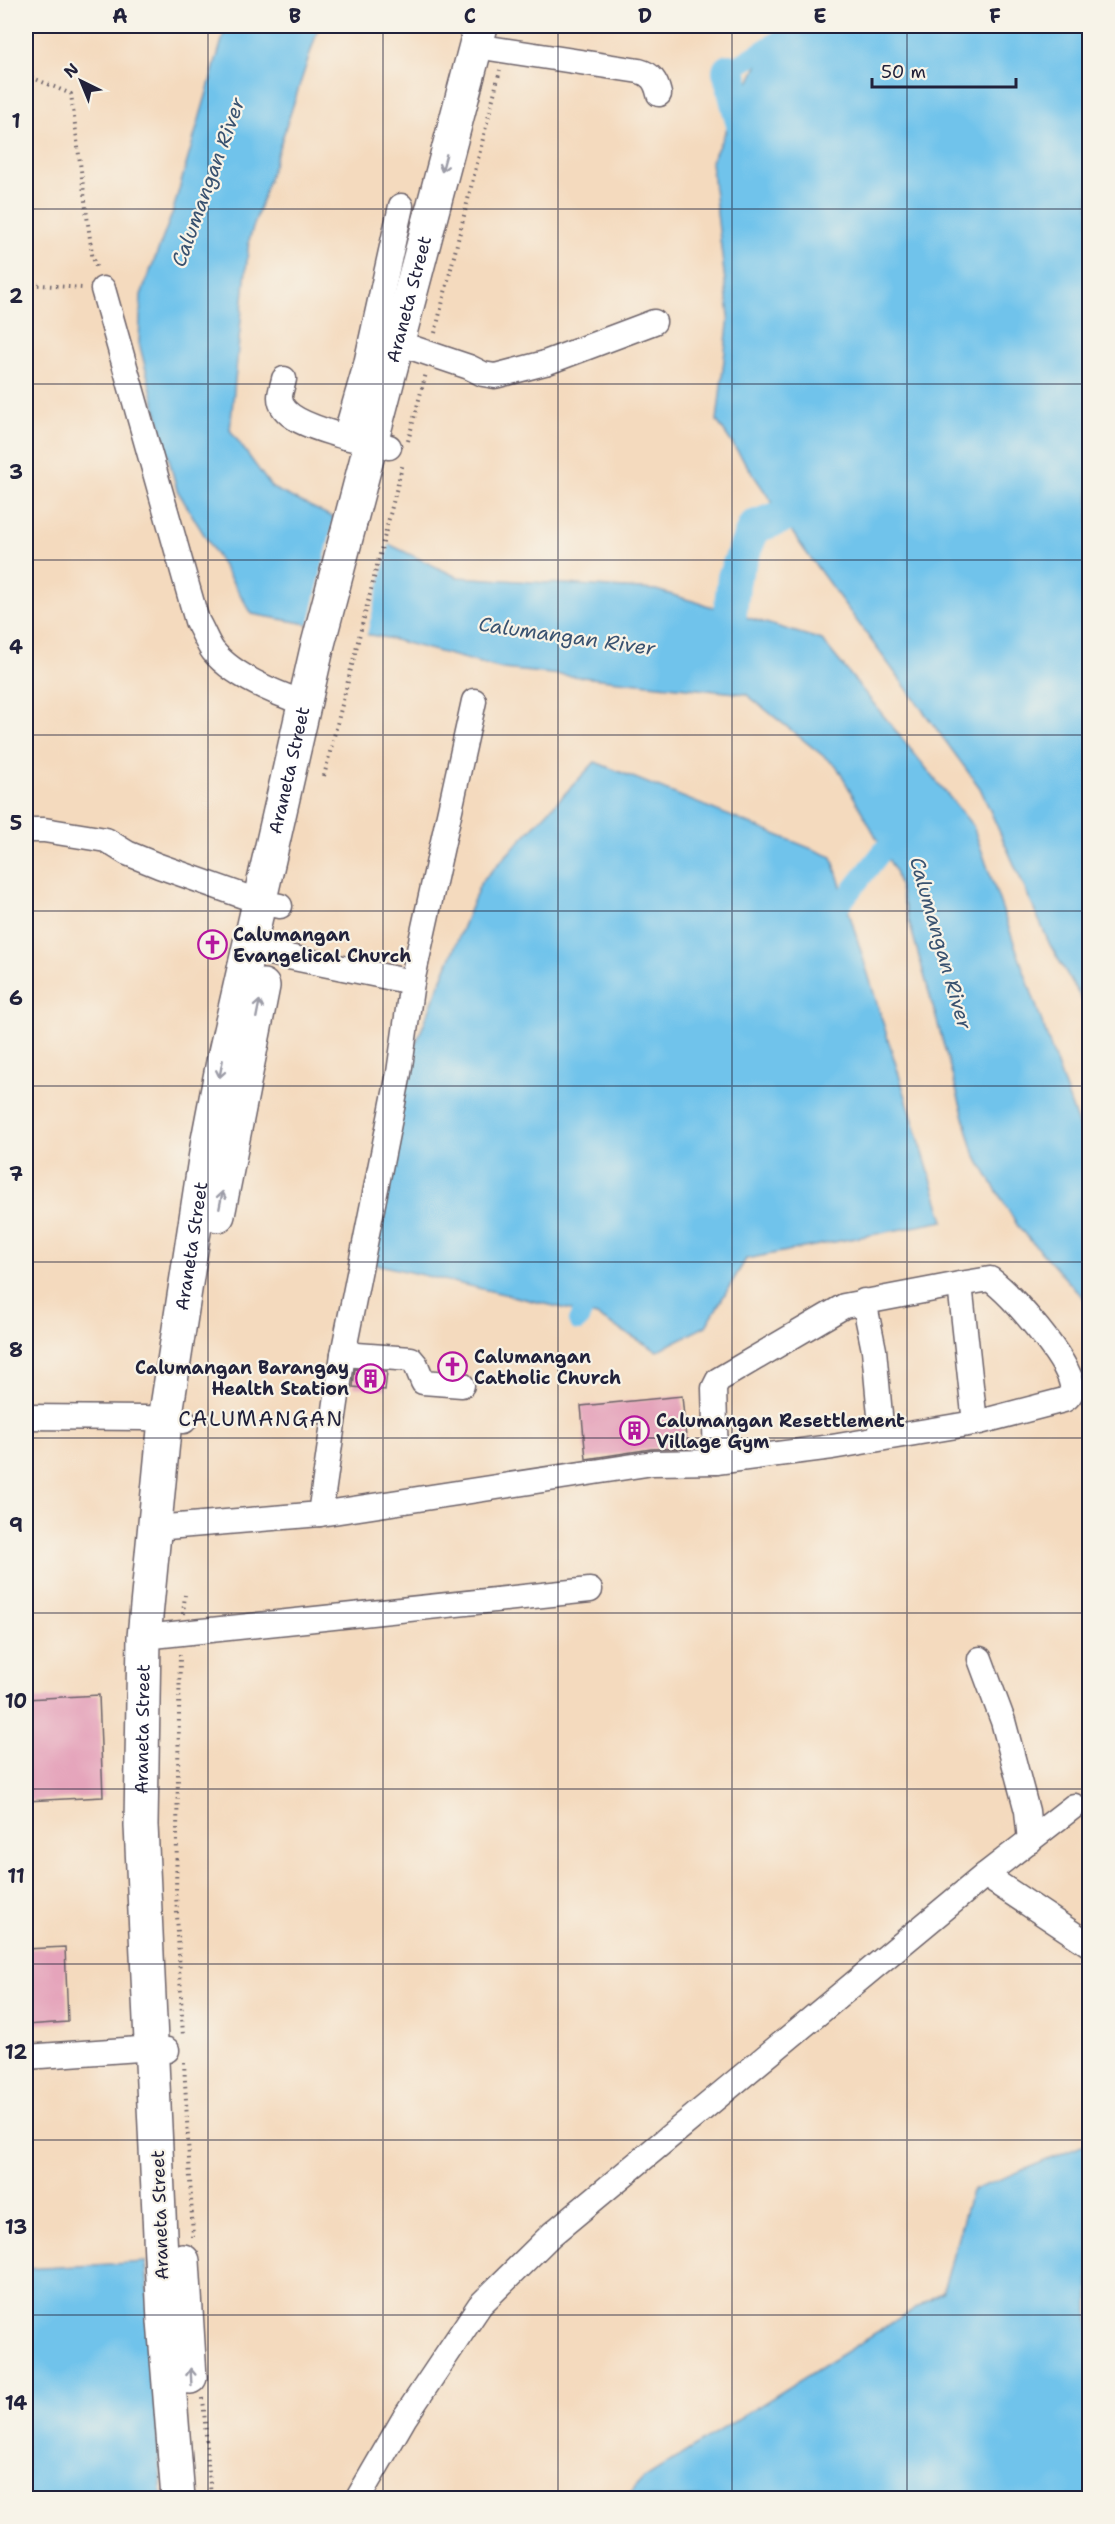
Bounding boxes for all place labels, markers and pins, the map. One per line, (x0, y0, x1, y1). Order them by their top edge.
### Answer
place label: Calumangan Evangelical Church (233, 923, 411, 968)
church icon: Calumangan Evangelical Church (196, 929, 228, 961)
place label: Calumangan Catholic Church (474, 1345, 621, 1390)
church icon: Calumangan Catholic Church (437, 1351, 469, 1383)
place label: Calumangan Barangay Health Station (135, 1356, 349, 1401)
building icon: Calumangan Barangay Health Station (354, 1362, 386, 1394)
place label: Calumangan Resettlement Village Gym (656, 1409, 905, 1454)
building icon: Calumangan Resettlement Village Gym (619, 1415, 651, 1447)

